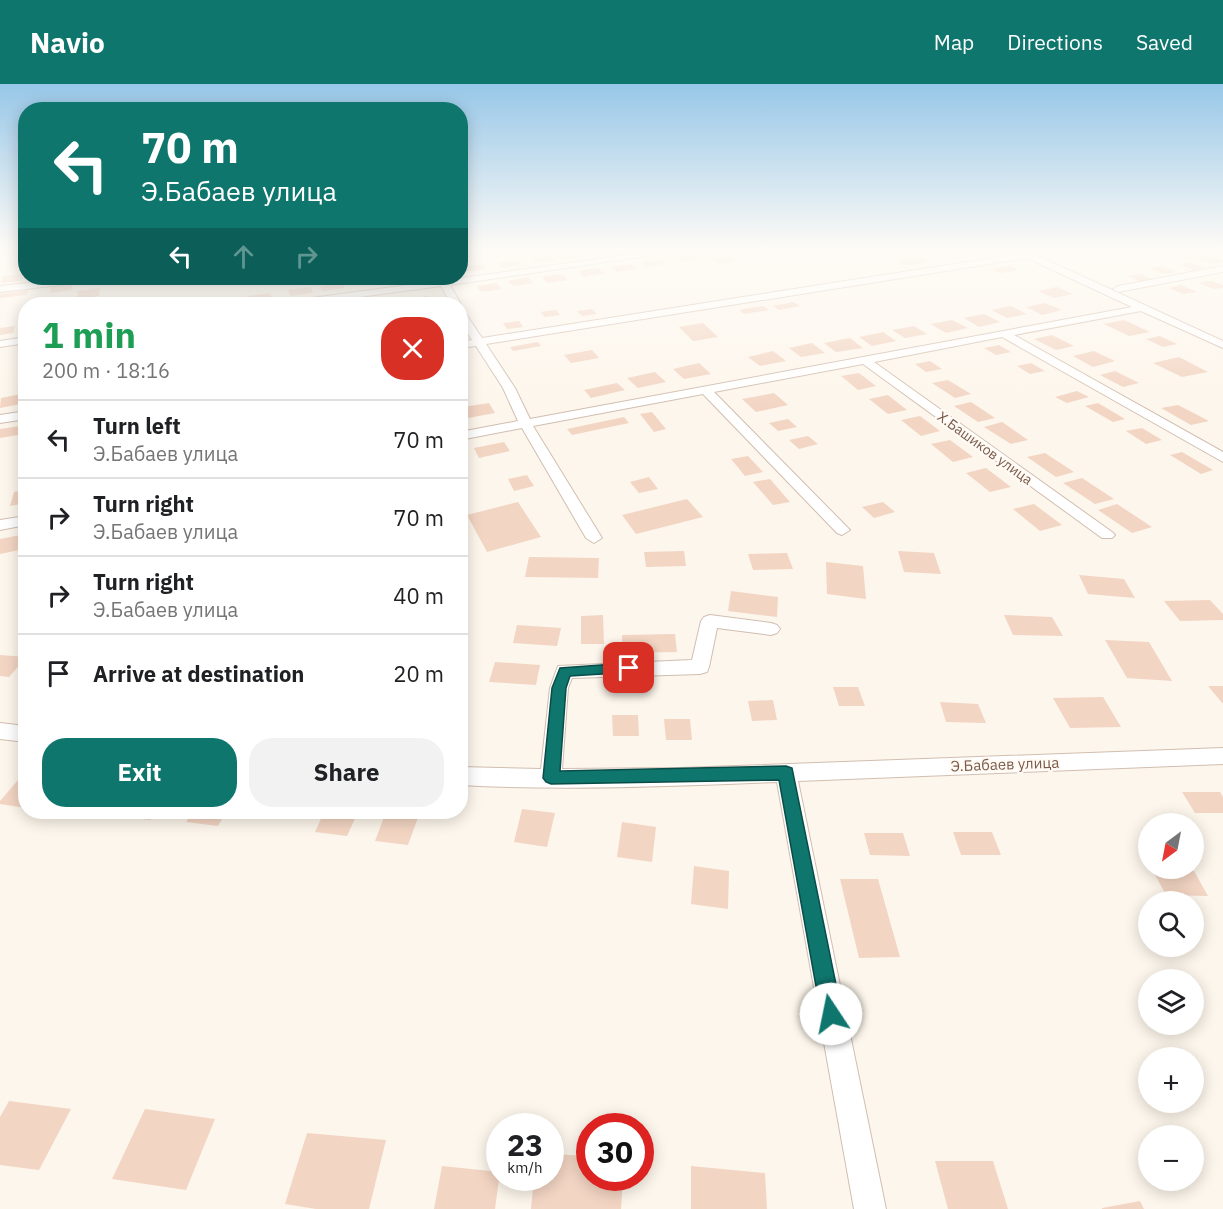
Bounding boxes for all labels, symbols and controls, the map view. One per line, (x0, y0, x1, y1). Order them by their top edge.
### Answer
text: Navio (30, 24, 105, 61)
text: Map (934, 28, 974, 56)
text: Directions (1007, 28, 1103, 56)
text: Saved (1136, 28, 1193, 56)
text: 70 m (141, 120, 239, 175)
icon: left (42, 126, 120, 204)
text: Э.Бабаев улица (141, 173, 337, 208)
icon: left (164, 240, 197, 273)
icon: ahead (227, 240, 260, 273)
icon: right (290, 240, 323, 273)
text: 1 min (42, 311, 136, 358)
button: close (381, 317, 444, 380)
text: 200 m · 18:16 (42, 357, 170, 384)
street label: Х.Башиков улица (934, 407, 1037, 489)
text: Turn left (93, 411, 181, 440)
icon: left (42, 423, 75, 456)
text: 70 m (393, 425, 444, 454)
text: Э.Бабаев улица (93, 440, 238, 467)
text: Turn right (93, 489, 194, 518)
icon: right (42, 501, 75, 534)
text: 70 m (393, 503, 444, 532)
text: Э.Бабаев улица (93, 518, 238, 545)
text: Turn right (93, 567, 194, 596)
icon: right (42, 579, 75, 612)
text: 40 m (393, 581, 444, 610)
text: Э.Бабаев улица (93, 596, 238, 623)
pin (603, 642, 654, 693)
icon: arrive (612, 651, 645, 684)
icon: arrive (42, 657, 75, 690)
text: Arrive at destination (93, 659, 304, 688)
text: 20 m (393, 659, 444, 688)
button: Exit (42, 738, 237, 807)
button: Share (249, 738, 444, 807)
street label: Э.Бабаев улица (950, 753, 1060, 775)
north arrow (1138, 813, 1204, 879)
map controls (1138, 813, 1204, 1191)
button: search (1138, 891, 1204, 957)
button: layers (1138, 969, 1204, 1035)
position arrow (799, 982, 863, 1046)
button: + (1138, 1047, 1204, 1113)
speed limit sign: 30 (576, 1113, 654, 1191)
text: 23 (507, 1125, 543, 1164)
button: − (1138, 1125, 1204, 1191)
text: km/h (507, 1158, 543, 1177)

